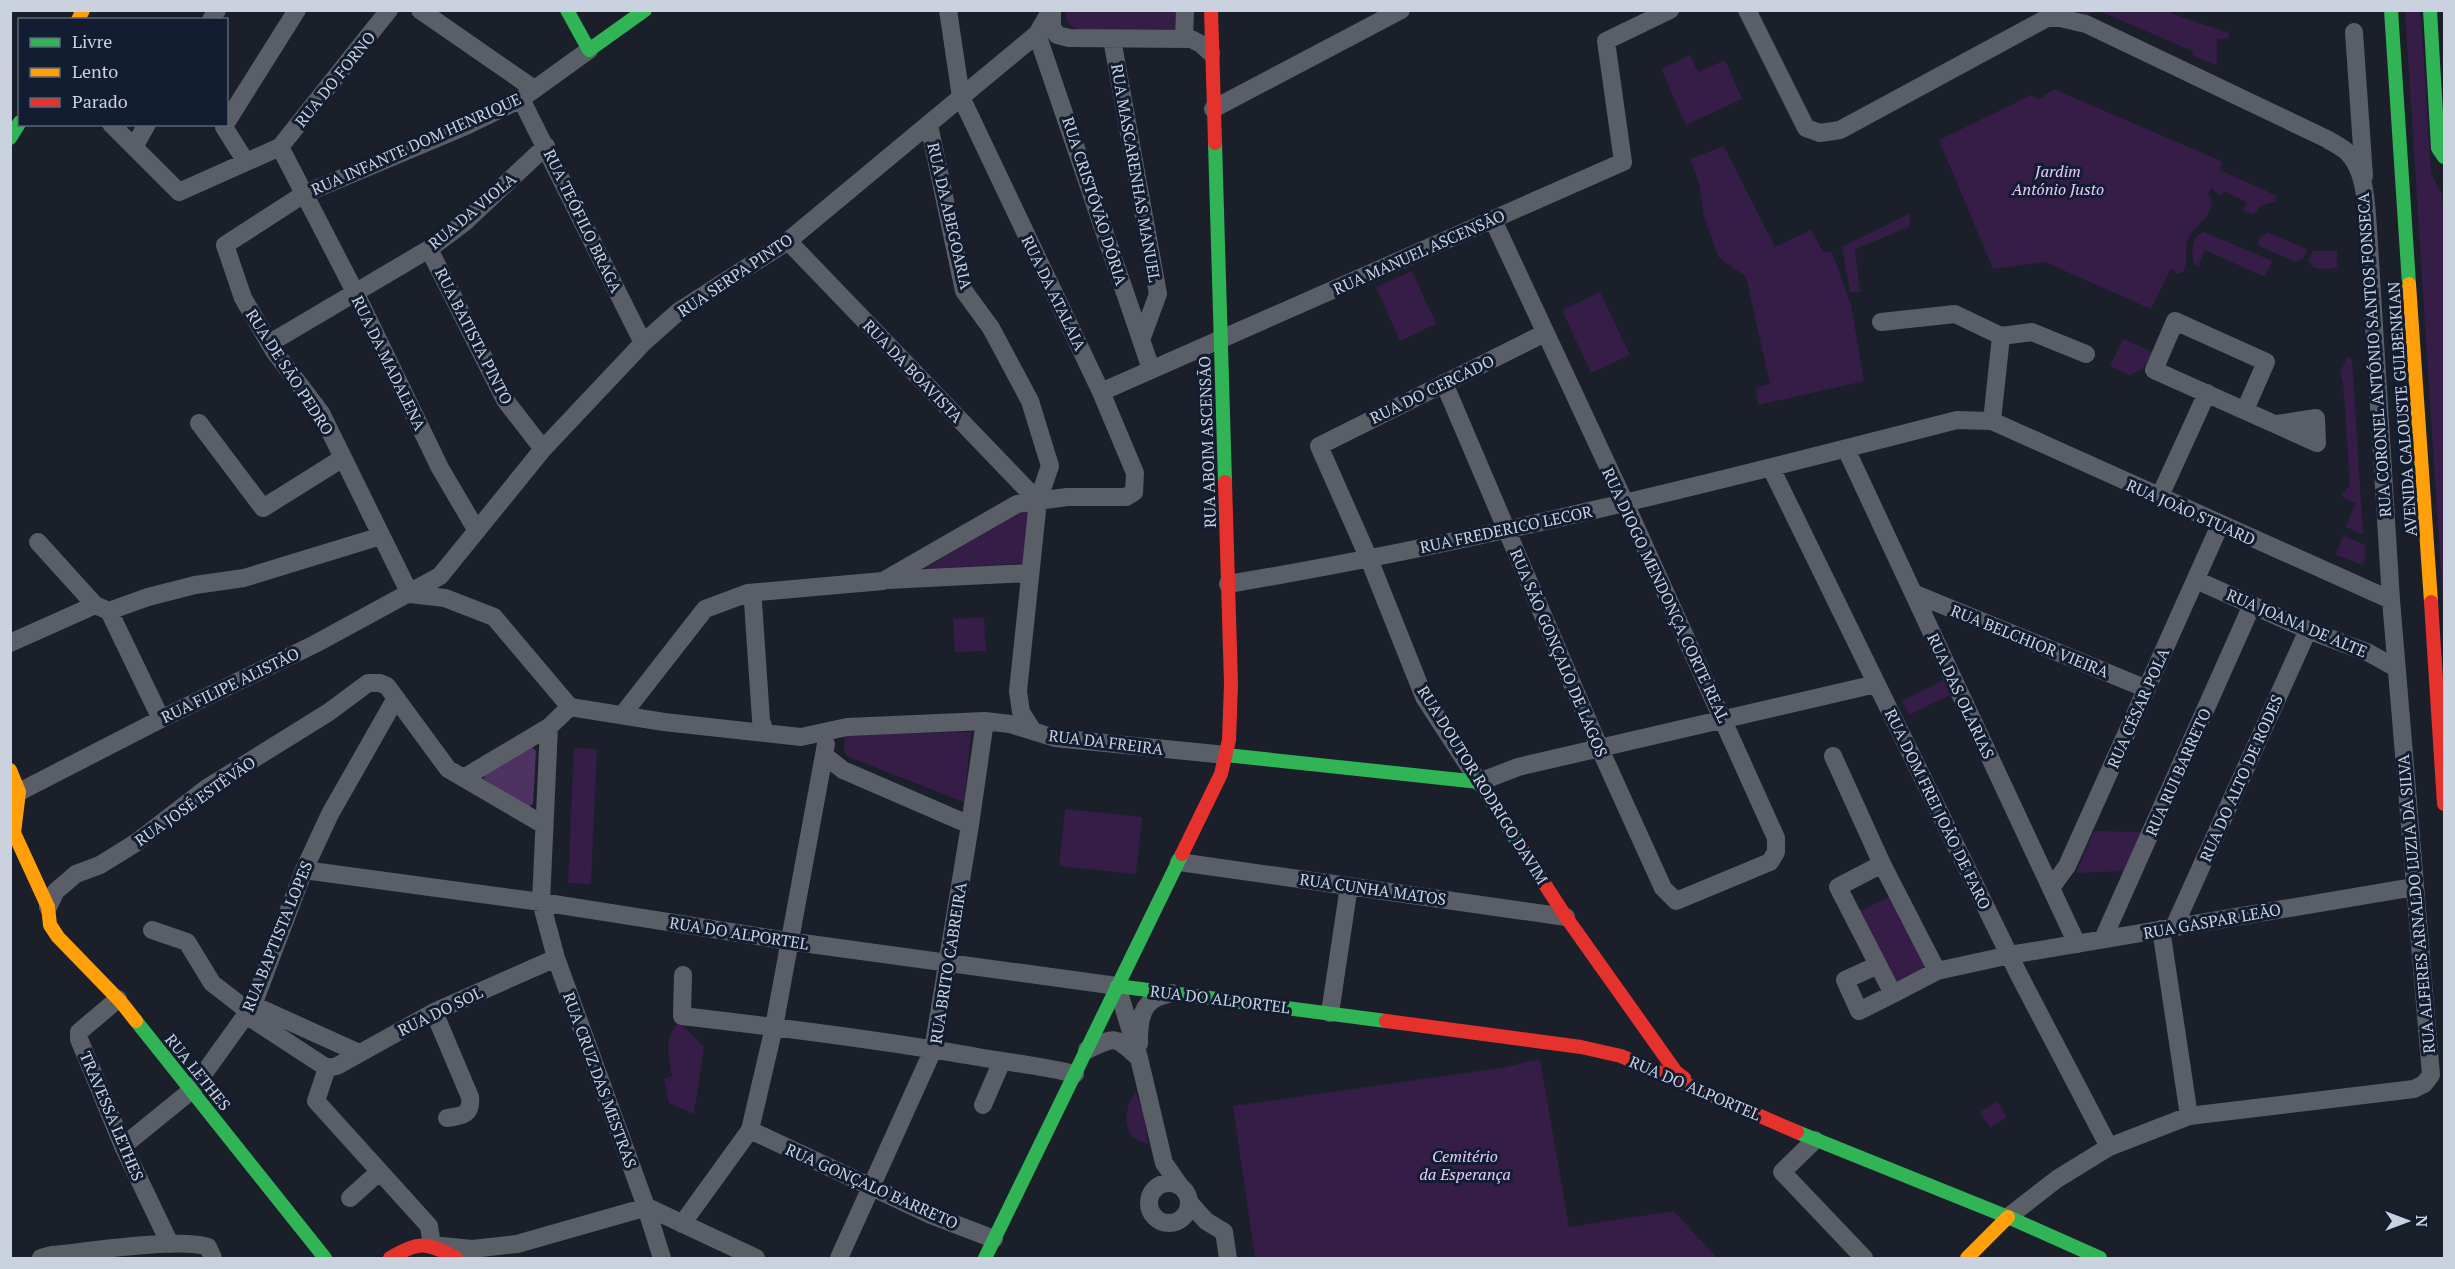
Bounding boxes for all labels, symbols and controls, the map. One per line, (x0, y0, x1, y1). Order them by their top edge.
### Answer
legend (18, 18, 228, 126)
street label: RUA DO FORNO (290, 27, 380, 131)
text: Livre (72, 29, 112, 53)
text: Lento (72, 59, 118, 83)
street label: RUA MASCARENHAS MANUEL (1106, 62, 1166, 284)
street label: RUA INFANTE DOM HENRIQUE (308, 88, 524, 200)
text: Parado (72, 89, 128, 113)
street label: RUA CRISTÓVÃO DÓRIA (1057, 114, 1133, 288)
street label: RUA DA ABEGOARIA (922, 141, 978, 292)
street label: RUA TEÓFILO BRAGA (539, 146, 627, 296)
park label: Jardim António Justo (2011, 160, 2104, 200)
street label: RUA DA VIOLA (424, 168, 521, 254)
street label: RUA CORONEL ANTÓNIO SANTOS FONSECA (2352, 192, 2396, 518)
street label: RUA MANUEL ASCENSÃO (1330, 204, 1508, 300)
street label: RUA SERPA PINTO (673, 228, 797, 322)
street label: RUA DA ATALAIA (1017, 232, 1091, 354)
street label: RUA BATISTA PINTO (430, 264, 518, 408)
street label: AVENIDA CALOUSTE GULBENKIAN (2382, 281, 2422, 537)
street label: RUA DA MADALENA (347, 292, 431, 434)
street label: RUA DE SÃO PEDRO (241, 305, 339, 439)
street label: RUA DA BOAVISTA (858, 315, 968, 427)
street label: RUA DO CERCADO (1366, 349, 1498, 429)
street label: RUA ABOIM ASCENSÃO (1193, 356, 1221, 528)
street label: RUA DIOGO MENDONÇA CORTE REAL (1597, 464, 1735, 726)
street label: RUA JOÃO STUARD (2123, 474, 2259, 550)
street label: RUA FREDERICO LECOR (1418, 500, 1595, 558)
street label: RUA SÃO GONÇALO DE LAGOS (1505, 546, 1613, 760)
street label: RUA JOANA DE ALTE (2223, 583, 2371, 663)
street label: RUA BELCHIOR VIEIRA (1948, 599, 2112, 683)
street label: RUA DAS OLARIAS (1922, 630, 2000, 762)
street label: RUA FILIPE ALISTÃO (157, 642, 303, 728)
street label: RUA CÉSAR POLA (2102, 644, 2174, 772)
street label: RUA DOUTOR RODRIGO DAVIM (1413, 681, 1553, 889)
street label: RUA DO ALTO DE RODES (2194, 691, 2288, 865)
street label: RUA DOM FREI JOÃO DE FARO (1880, 705, 1996, 913)
street label: RUA RUI BARRETO (2140, 705, 2216, 839)
street label: RUA DA FREIRA (1047, 724, 1165, 760)
street label: RUA JOSÉ ESTÊVÃO (130, 751, 260, 851)
street label: RUA ALFERES ARNALDO LUZIA DA SILVA (2392, 753, 2440, 1054)
street label: RUA BAPTISTA LOPES (237, 857, 317, 1015)
street label: RUA CUNHA MATOS (1298, 868, 1448, 910)
street label: RUA BRITO CABREIRA (924, 881, 972, 1045)
street label: RUA GASPAR LEÃO (2141, 898, 2283, 944)
street label: RUA DO ALPORTEL (668, 911, 810, 955)
street label: RUA DO ALPORTEL (1149, 980, 1291, 1019)
street label: RUA DO SOL (394, 981, 486, 1041)
street label: RUA CRUZ DAS MESTRAS (558, 989, 642, 1171)
street label: RUA LETHES (160, 1029, 236, 1115)
street label: TRAVESSA LETHES (75, 1048, 149, 1184)
street label: RUA DO ALPORTEL (1626, 1050, 1764, 1126)
street label: RUA GONÇALO BARRETO (782, 1138, 962, 1234)
park label: Cemitério da Esperança (1419, 1145, 1511, 1185)
north arrow (2377, 1191, 2437, 1251)
text: N (2411, 1215, 2433, 1227)

